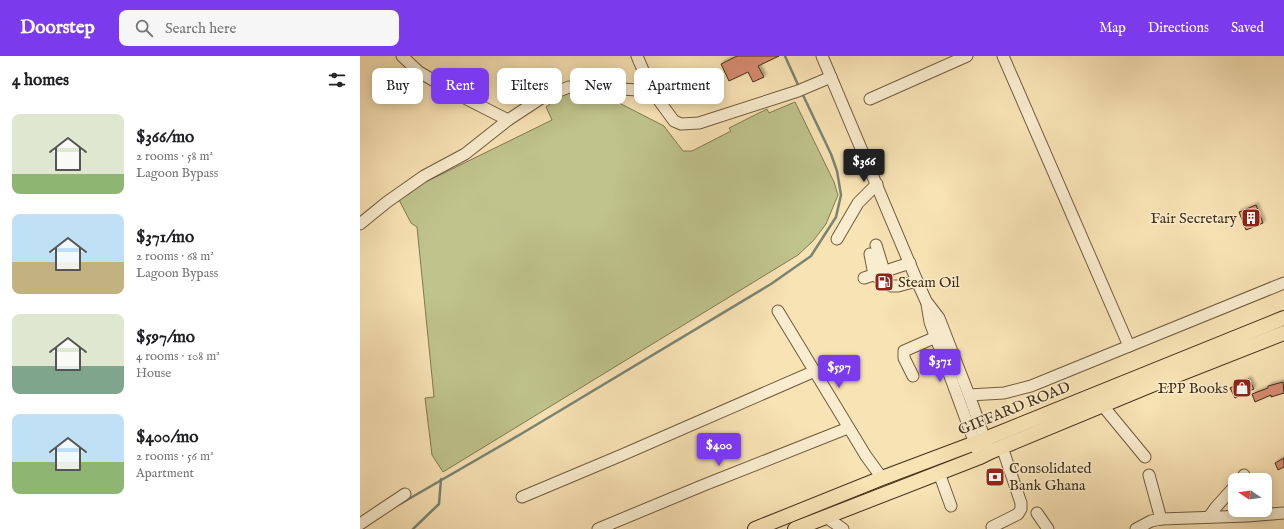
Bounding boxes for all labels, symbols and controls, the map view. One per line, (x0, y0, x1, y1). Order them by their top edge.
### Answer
search box (119, 10, 399, 46)
text: Doorstep (20, 16, 95, 40)
icon: search (133, 17, 155, 39)
text: Search here (165, 19, 236, 38)
text: Map (1099, 19, 1126, 37)
text: Directions (1148, 19, 1209, 37)
text: Saved (1231, 19, 1264, 37)
chip: Buy (372, 68, 423, 104)
chip: Rent (431, 68, 489, 104)
chip: Filters (497, 68, 562, 104)
chip: New (570, 68, 626, 104)
chip: Apartment (634, 68, 724, 104)
icon: filters (326, 69, 348, 91)
text: 4 homes (12, 70, 69, 91)
text: $366/mo (136, 127, 194, 148)
icon: home (44, 130, 92, 178)
text: 2 rooms · 58 m² (136, 148, 213, 165)
pin: $366 (840, 149, 888, 183)
text: $366 (852, 153, 876, 170)
text: Lagoon Bypass (136, 165, 218, 182)
building icon: Fair Secretary (1240, 207, 1262, 229)
place label: Fair Secretary (1150, 209, 1238, 228)
text: $371/mo (136, 227, 194, 248)
icon: home (44, 230, 92, 278)
text: 2 rooms · 68 m² (136, 248, 214, 265)
text: Lagoon Bypass (136, 265, 218, 282)
fuel station icon: Steam Oil (873, 271, 895, 293)
place label: Steam Oil (898, 273, 961, 292)
text: $597/mo (136, 327, 195, 348)
icon: home (44, 330, 92, 378)
text: 4 rooms · 108 m² (136, 348, 220, 365)
pin: $371 (916, 349, 964, 383)
text: $371 (929, 353, 951, 370)
pin: $597 (815, 355, 863, 389)
text: $597 (827, 359, 851, 376)
text: House (136, 365, 171, 382)
street label: GIFFARD ROAD (955, 377, 1073, 440)
shop icon: EPP Books (1231, 377, 1253, 399)
place label: EPP Books (1158, 379, 1228, 398)
text: $400/mo (136, 427, 198, 448)
icon: home (44, 430, 92, 478)
pin: $400 (695, 433, 743, 467)
text: $400 (706, 437, 732, 454)
text: 2 rooms · 56 m² (136, 448, 214, 465)
place label: Consolidated Bank Ghana (1009, 459, 1093, 495)
text: Apartment (136, 465, 194, 482)
bank icon: Consolidated Bank Ghana (984, 466, 1006, 488)
north arrow (1228, 473, 1272, 517)
map controls (1228, 473, 1272, 517)

